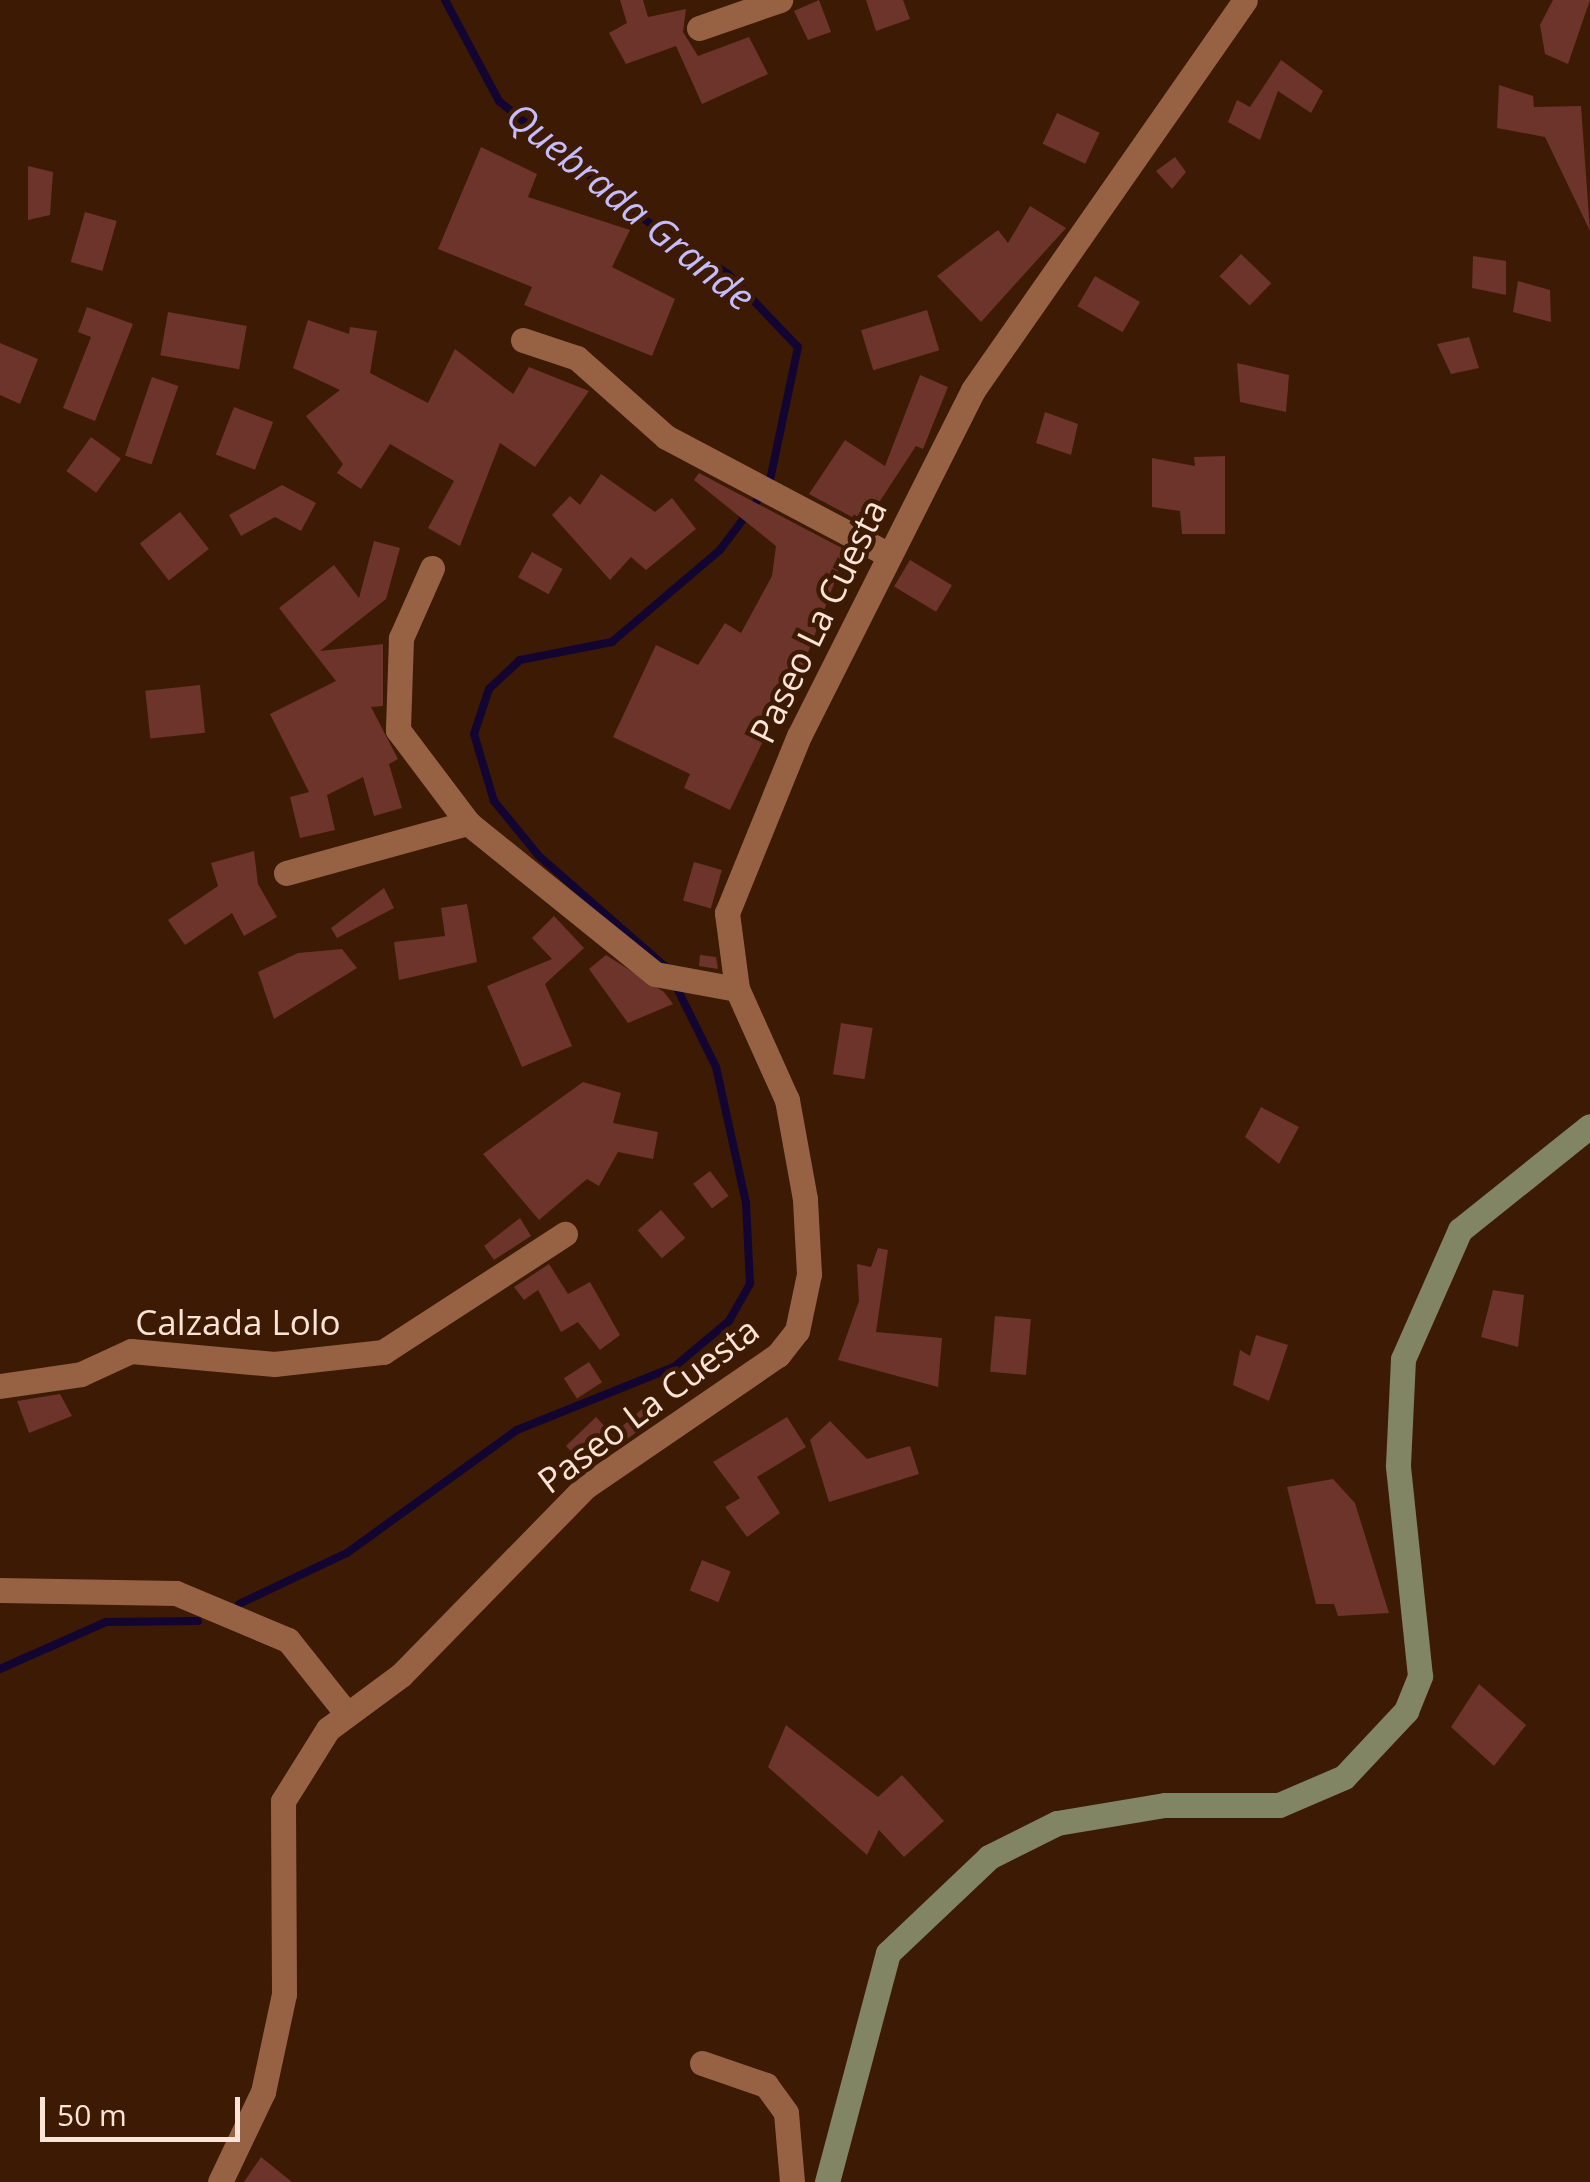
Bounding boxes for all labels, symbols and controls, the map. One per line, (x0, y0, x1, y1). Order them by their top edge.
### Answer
water label: Quebrada Grande (498, 92, 764, 320)
street label: Paseo La Cuesta (741, 492, 895, 750)
street label: Calzada Lolo (135, 1301, 341, 1343)
street label: Paseo La Cuesta (529, 1308, 767, 1502)
scale bar (45, 2077, 245, 2139)
text: 50 m (57, 2094, 127, 2135)

